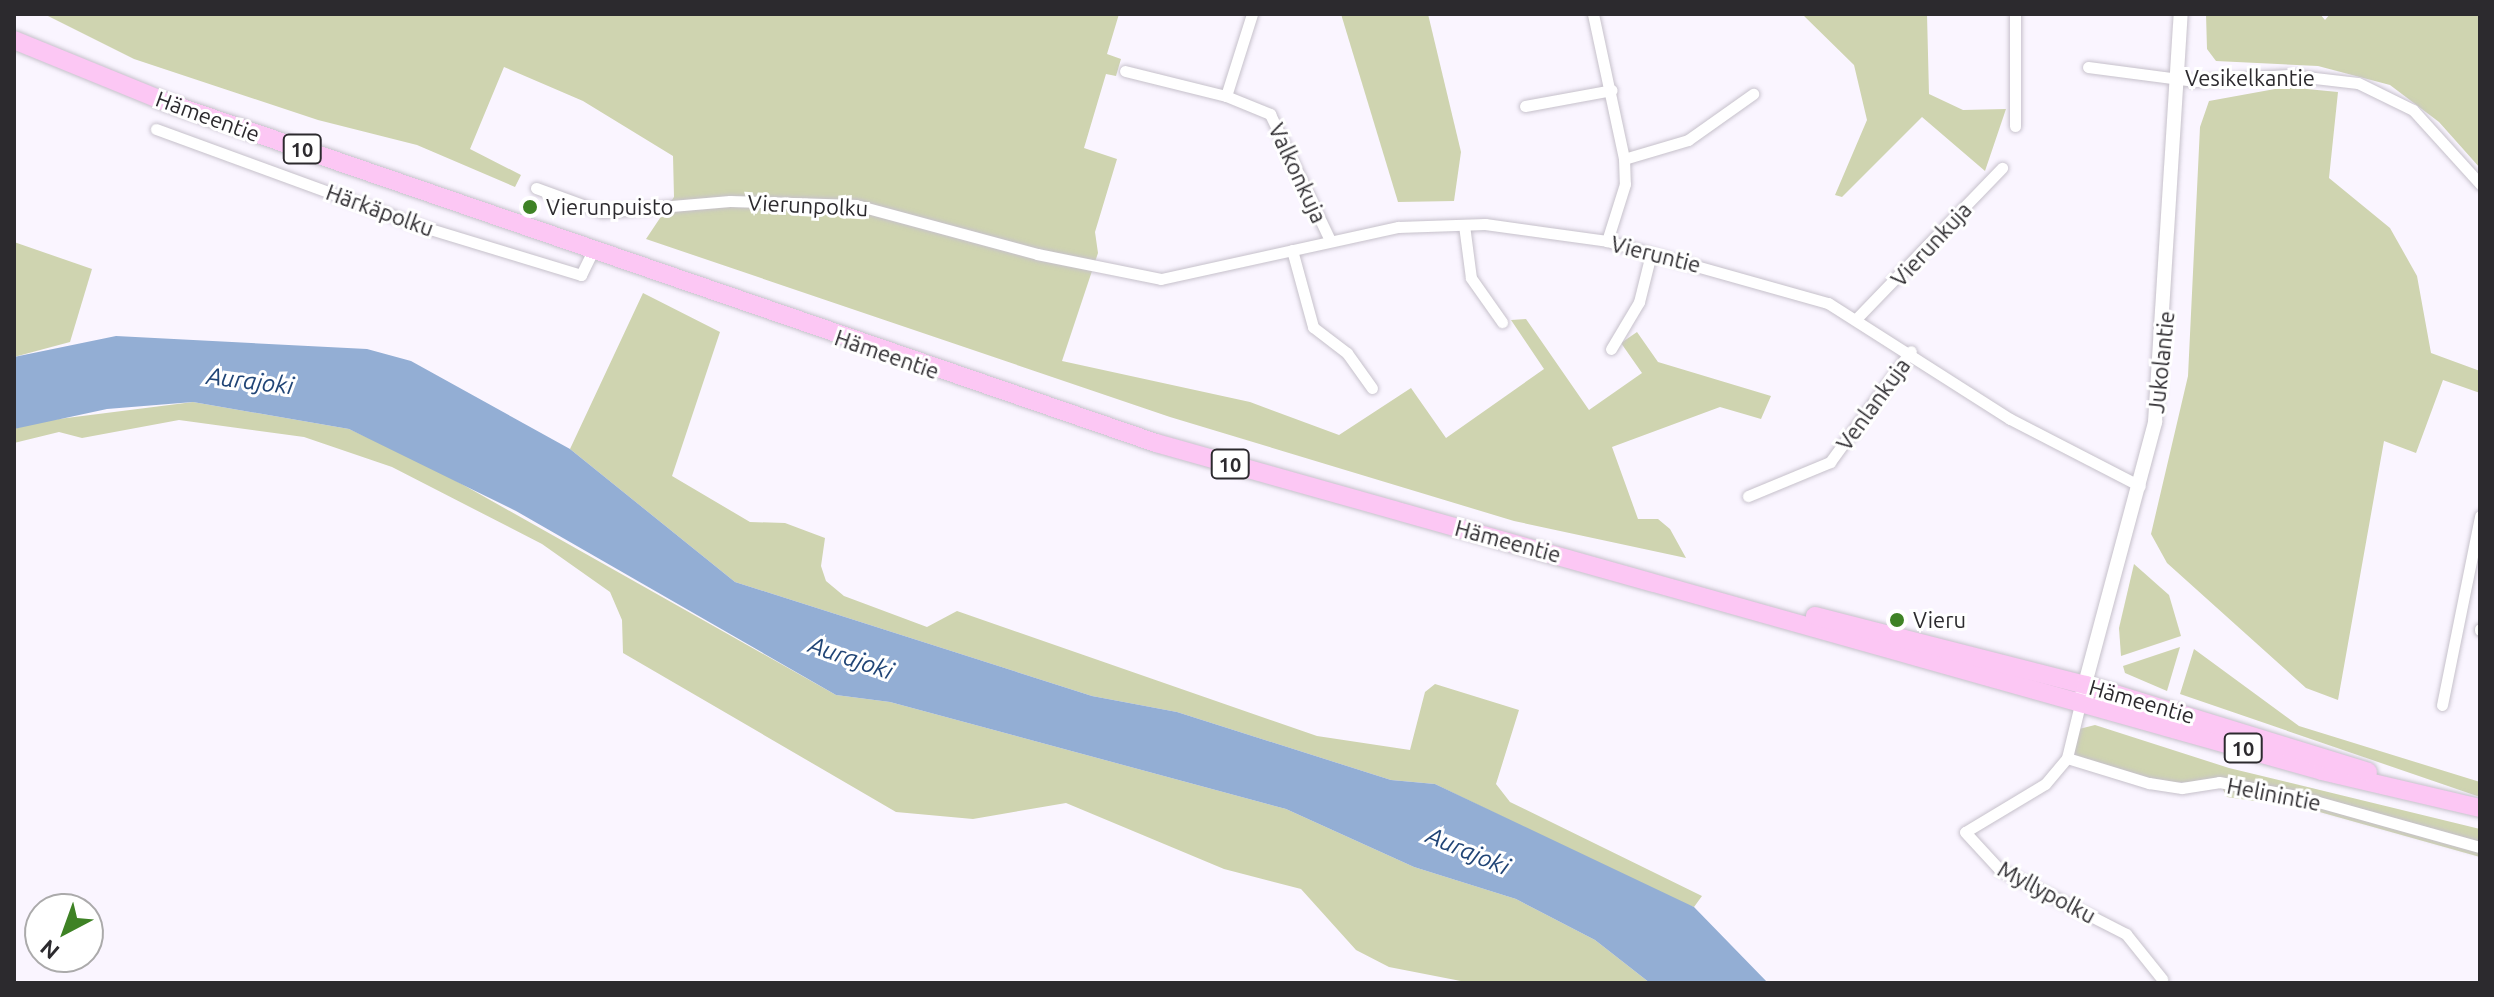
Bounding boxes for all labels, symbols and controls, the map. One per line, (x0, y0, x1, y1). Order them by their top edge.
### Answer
street label: Vesikelkantie (2185, 65, 2315, 91)
street label: Hämeentie (152, 85, 264, 147)
street label: Valkonkuja (1263, 119, 1333, 227)
road number: 10 (282, 133, 322, 165)
street label: Härkäpolku (323, 178, 437, 242)
street label: Vierunpolku (747, 189, 869, 221)
place label: Vierunpuisto (546, 194, 673, 220)
street label: Vierunkuja (1885, 196, 1977, 292)
marker: Vierunpuisto (521, 198, 539, 216)
street label: Vieruntie (1608, 230, 1704, 278)
street label: Jukolantie (2143, 310, 2179, 414)
street label: Hämeentie (831, 324, 943, 384)
street label: Venlankuja (1831, 353, 1915, 455)
water label: Aurajoki (205, 361, 295, 401)
road number: 10 (1210, 448, 1250, 480)
street label: Hämeentie (1452, 514, 1564, 568)
place label: Vieru (1913, 607, 1966, 633)
marker: Vieru (1888, 611, 1906, 629)
water label: Aurajoki (805, 630, 897, 686)
street label: Hämeentie (2086, 673, 2198, 729)
road number: 10 (2223, 732, 2263, 764)
street label: Helinintie (2225, 772, 2323, 816)
water label: Aurajoki (1422, 821, 1514, 881)
street label: Myllypolku (1994, 855, 2100, 929)
north arrow (24, 893, 104, 973)
text: N (35, 935, 64, 965)

